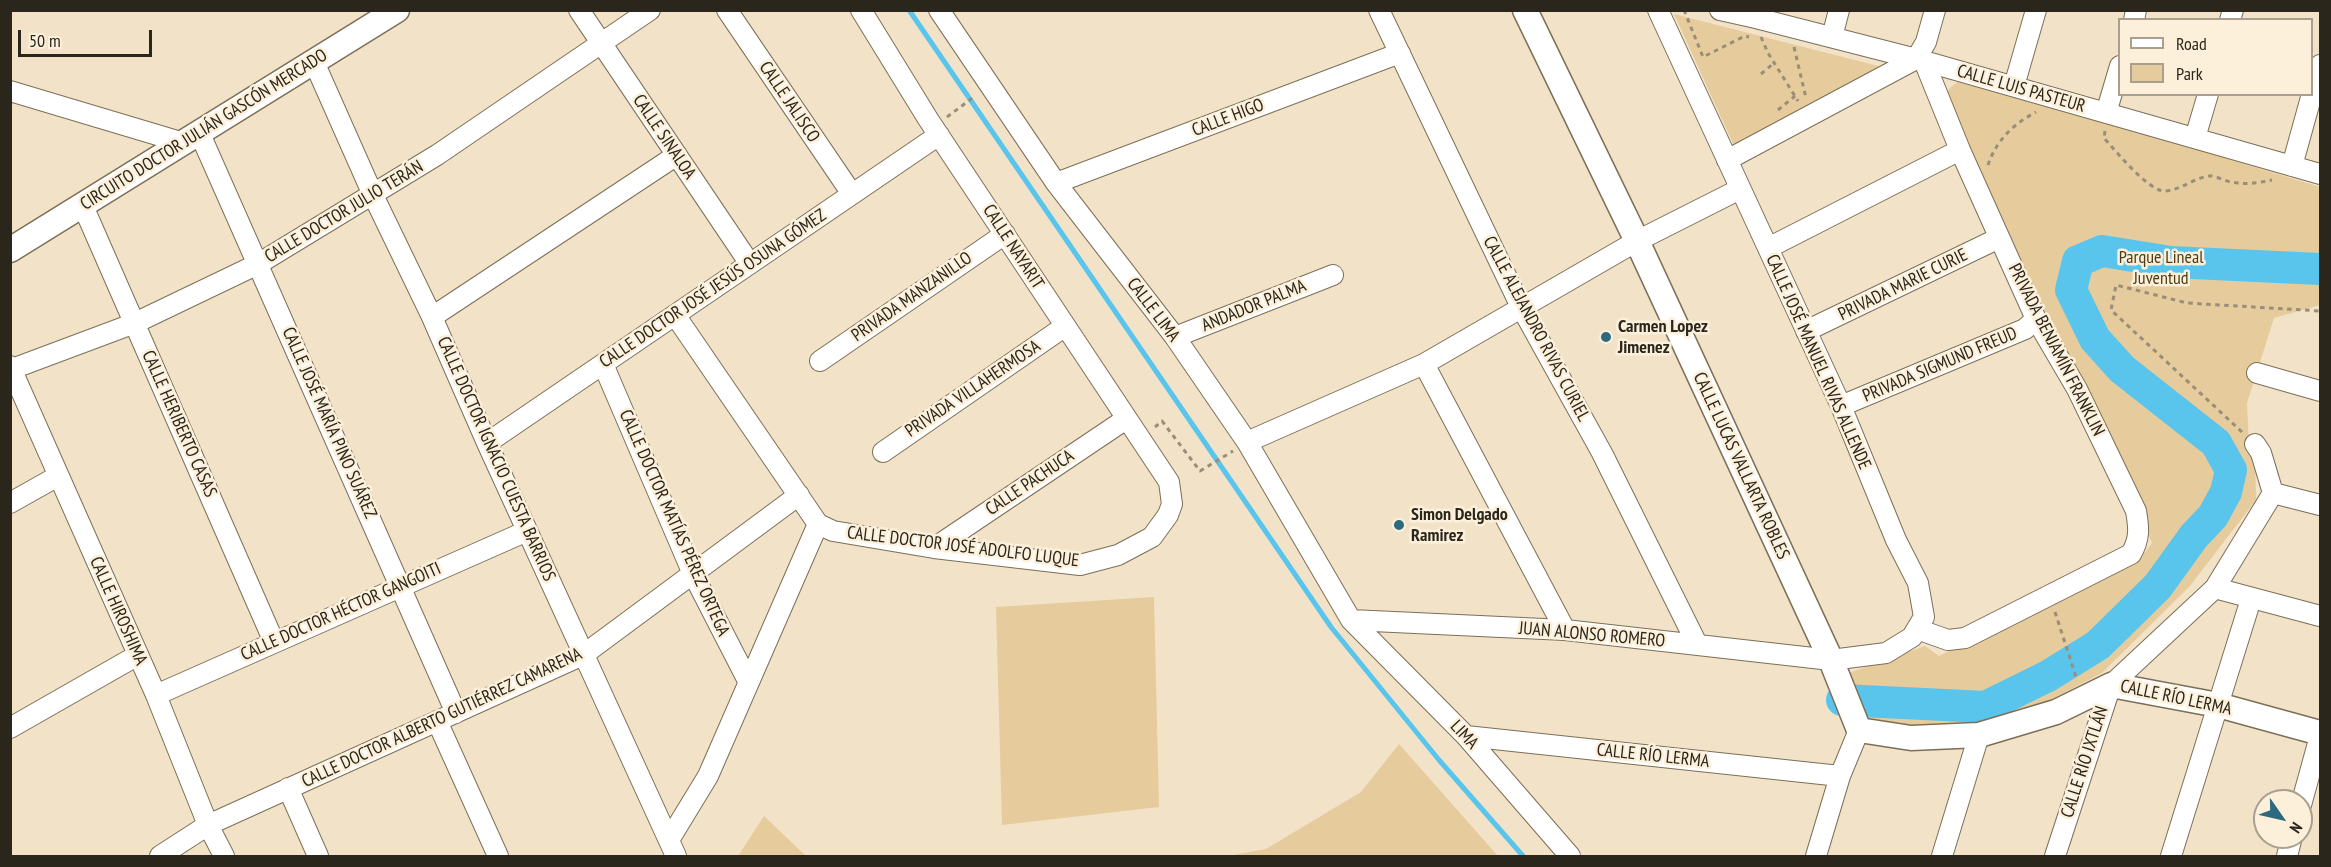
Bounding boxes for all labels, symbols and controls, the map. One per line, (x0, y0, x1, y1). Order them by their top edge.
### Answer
scale bar (21, 18, 154, 56)
legend (2118, 18, 2313, 96)
text: 50 m (29, 29, 61, 52)
text: Road (2176, 32, 2207, 55)
street label: CIRCUITO DOCTOR JULIÁN GASCÓN MERCADO (77, 45, 331, 215)
street label: CALLE JALISCO (754, 58, 824, 146)
street label: CALLE LUIS PASTEUR (1954, 60, 2088, 118)
text: Park (2176, 62, 2203, 85)
street label: CALLE SINALOA (628, 91, 700, 183)
street label: CALLE HIGO (1189, 94, 1267, 142)
street label: CALLE DOCTOR JULIO TERÁN (261, 156, 427, 268)
street label: CALLE NAYARIT (978, 201, 1048, 293)
street label: CALLE DOCTOR JOSÉ JESÚS OSUNA GÓMEZ (596, 205, 830, 373)
street label: CALLE ALEJANDRO RIVAS CURIEL (1478, 233, 1594, 425)
street label: PRIVADA MARIE CURIE (1835, 244, 1971, 326)
street label: PRIVADA MANZANILLO (848, 247, 976, 347)
park label: Parque Lineal Juventud (2119, 247, 2203, 290)
street label: CALLE JOSÉ MANUEL RIVAS ALLENDE (1761, 251, 1875, 473)
street label: PRIVADA BENJAMÍN FRANKLIN (2003, 260, 2109, 440)
street label: CALLE LIMA (1122, 274, 1184, 346)
street label: ANDADOR PALMA (1199, 275, 1309, 337)
place label: Carmen Lopez Jimenez (1618, 316, 1708, 358)
street label: PRIVADA SIGMUND FREUD (1860, 323, 2020, 407)
street label: CALLE JOSÉ MARÍA PINO SUÁREZ (277, 324, 381, 522)
marker: Carmen Lopez Jimenez (1599, 330, 1613, 344)
street label: CALLE DOCTOR IGNACIO CUESTA BARRIOS (432, 334, 560, 584)
street label: PRIVADA VILLAHERMOSA (901, 336, 1045, 442)
street label: CALLE HERIBERTO CASAS (137, 347, 221, 501)
street label: CALLE LUCAS VALLARTA ROBLES (1688, 369, 1794, 563)
street label: CALLE DOCTOR MATÍAS PÉREZ ORTEGA (614, 406, 734, 640)
street label: CALLE PACHUCA (982, 446, 1078, 520)
place label: Simon Delgado Ramirez (1411, 504, 1508, 546)
marker: Simon Delgado Ramirez (1392, 518, 1406, 532)
street label: CALLE DOCTOR JOSÉ ADOLFO LUQUE (846, 522, 1080, 572)
street label: CALLE HIROSHIMA (85, 554, 151, 668)
street label: CALLE DOCTOR HÉCTOR GANGOITI (238, 558, 444, 666)
street label: JUAN ALONSO ROMERO (1518, 618, 1666, 652)
street label: CALLE DOCTOR ALBERTO GUTIÉRREZ CAMARENA (299, 643, 585, 793)
street label: CALLE RÍO LERMA (2118, 676, 2234, 720)
street label: CALLE RÍO IXTLÁN (2057, 704, 2113, 820)
street label: LIMA (1445, 716, 1483, 754)
street label: CALLE RÍO LERMA (1596, 739, 1710, 773)
north arrow (2253, 789, 2313, 849)
text: N (2286, 819, 2307, 837)

